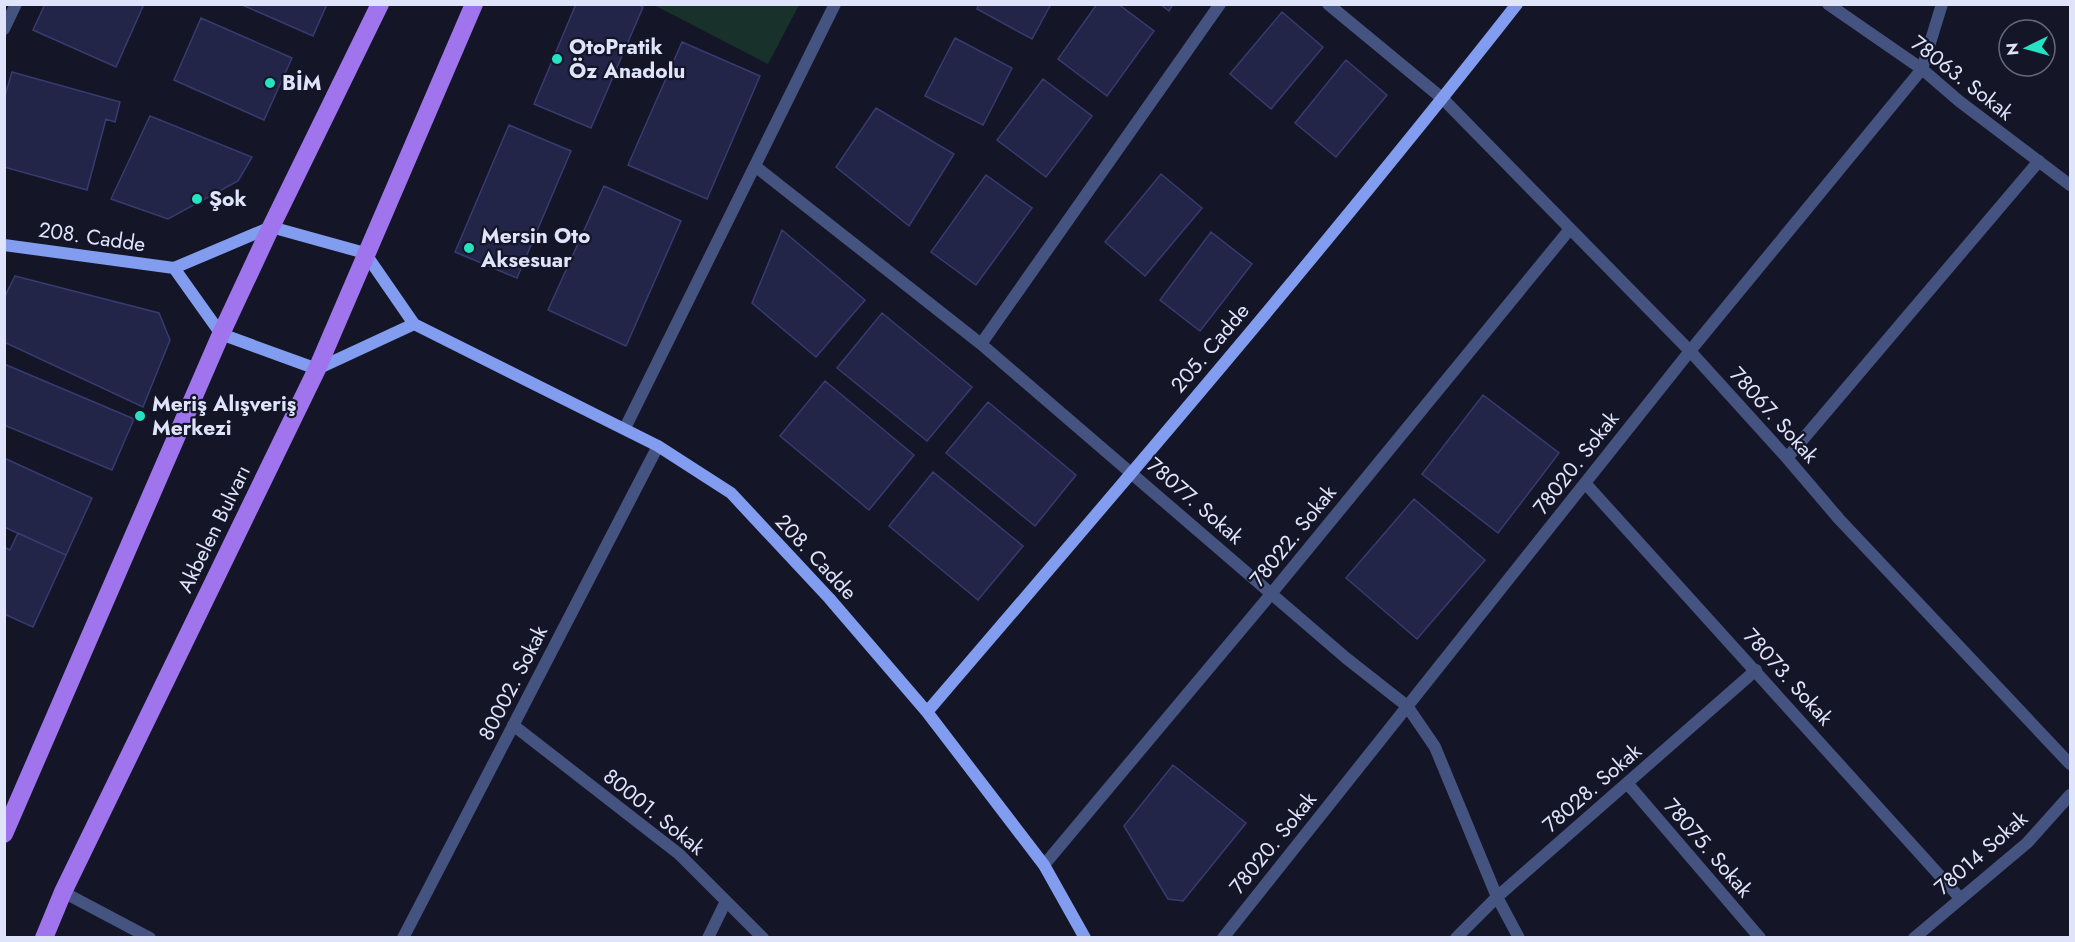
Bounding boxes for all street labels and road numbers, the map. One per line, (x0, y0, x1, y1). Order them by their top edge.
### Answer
street label: 78063. Sokak (1904, 28, 2020, 128)
street label: 208. Cadde (37, 215, 148, 259)
street label: 205. Cadde (1164, 297, 1256, 399)
street label: 78067. Sokak (1723, 360, 1826, 470)
street label: 78020. Sokak (1526, 404, 1626, 521)
street label: 78077. Sokak (1140, 451, 1250, 552)
street label: Akbelen Bulvarı (170, 460, 258, 598)
street label: 78022. Sokak (1243, 478, 1344, 593)
street label: 208. Cadde (768, 507, 864, 607)
street label: 80002. Sokak (471, 620, 555, 746)
street label: 78073. Sokak (1736, 622, 1840, 733)
street label: 78028. Sokak (1536, 736, 1649, 839)
street label: 80001. Sokak (597, 762, 712, 863)
street label: 78020. Sokak (1222, 785, 1324, 901)
street label: 78075. Sokak (1657, 792, 1760, 904)
street label: 78014 Sokak (1928, 804, 2035, 902)

